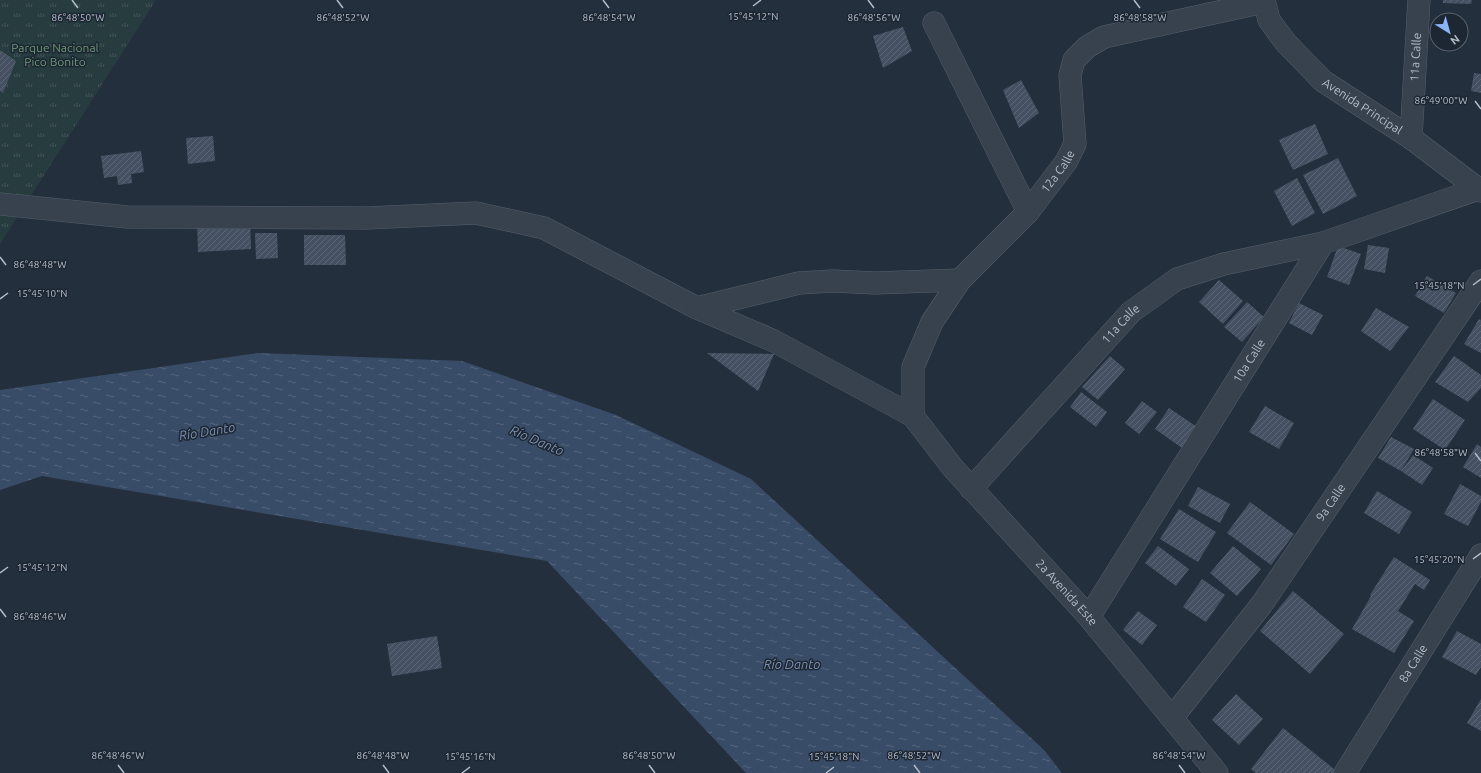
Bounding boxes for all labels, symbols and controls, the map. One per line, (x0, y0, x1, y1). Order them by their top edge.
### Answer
text: 15°45'12"N (728, 11, 778, 22)
text: 86°48'50"W (52, 12, 104, 23)
text: 86°48'52"W (317, 12, 369, 23)
text: 86°48'54"W (583, 12, 635, 23)
text: 86°48'56"W (848, 12, 900, 23)
text: 86°48'58"W (1114, 12, 1166, 23)
north arrow (1429, 12, 1469, 52)
street label: 11a Calle (1407, 32, 1423, 82)
text: N (1448, 33, 1462, 47)
park label: Parque Nacional Pico Bonito (11, 41, 99, 68)
street label: Avenida Principal (1320, 75, 1405, 137)
text: 86°49'00"W (1415, 95, 1467, 106)
street label: 12a Calle (1038, 148, 1077, 195)
text: 86°48'48"W (14, 259, 66, 270)
text: 15°45'18"N (1414, 280, 1464, 291)
text: 15°45'10"N (17, 288, 67, 299)
street label: 11a Calle (1099, 301, 1142, 346)
street label: 10a Calle (1230, 337, 1267, 385)
water label: Río Danto (178, 420, 236, 442)
water label: Río Danto (508, 422, 566, 458)
text: 86°48'58"W (1415, 447, 1467, 458)
street label: 9a Calle (1313, 481, 1348, 523)
text: 15°45'20"N (1414, 554, 1464, 565)
street label: 2a Avenida Este (1034, 556, 1100, 628)
text: 15°45'12"N (17, 562, 67, 573)
text: 86°48'46"W (14, 611, 66, 622)
street label: 8a Calle (1396, 642, 1430, 685)
water label: Río Danto (764, 657, 820, 671)
text: 86°48'46"W (92, 750, 144, 761)
text: 86°48'48"W (357, 750, 409, 761)
text: 86°48'50"W (623, 750, 675, 761)
text: 86°48'52"W (888, 750, 940, 761)
text: 86°48'54"W (1153, 750, 1205, 761)
text: 15°45'16"N (445, 751, 495, 762)
text: 15°45'18"N (809, 751, 859, 762)

